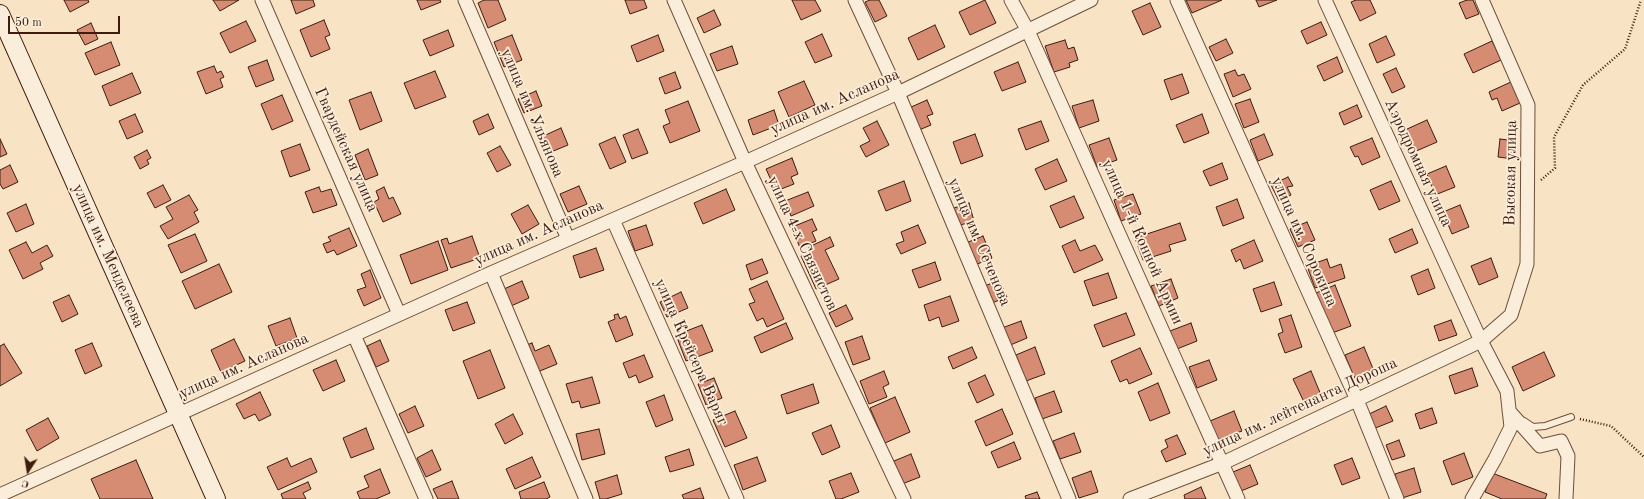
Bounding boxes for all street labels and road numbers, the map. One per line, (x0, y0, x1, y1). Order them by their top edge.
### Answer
street label: улица им. Ульянова (496, 46, 568, 180)
street label: улица им. Асланова (767, 65, 903, 139)
street label: Гвардейская улица (310, 85, 382, 215)
street label: Аэродромная улица (1380, 96, 1456, 230)
street label: Высокая улица (1500, 120, 1522, 226)
street label: улица 1-й Конной Армии (1097, 156, 1187, 328)
street label: улица 4-х Связистов (762, 173, 842, 313)
street label: улица им. Сорокина (1267, 174, 1341, 310)
street label: улица им. Сеченова (943, 175, 1015, 309)
street label: улица им. Менделеева (68, 181, 148, 331)
street label: улица им. Асланова (471, 196, 607, 270)
street label: улица Крейсера Варяг (650, 276, 732, 428)
street label: улица им. Асланова (176, 329, 312, 403)
street label: улица им. лейтенанта Дороша (1200, 353, 1400, 461)

